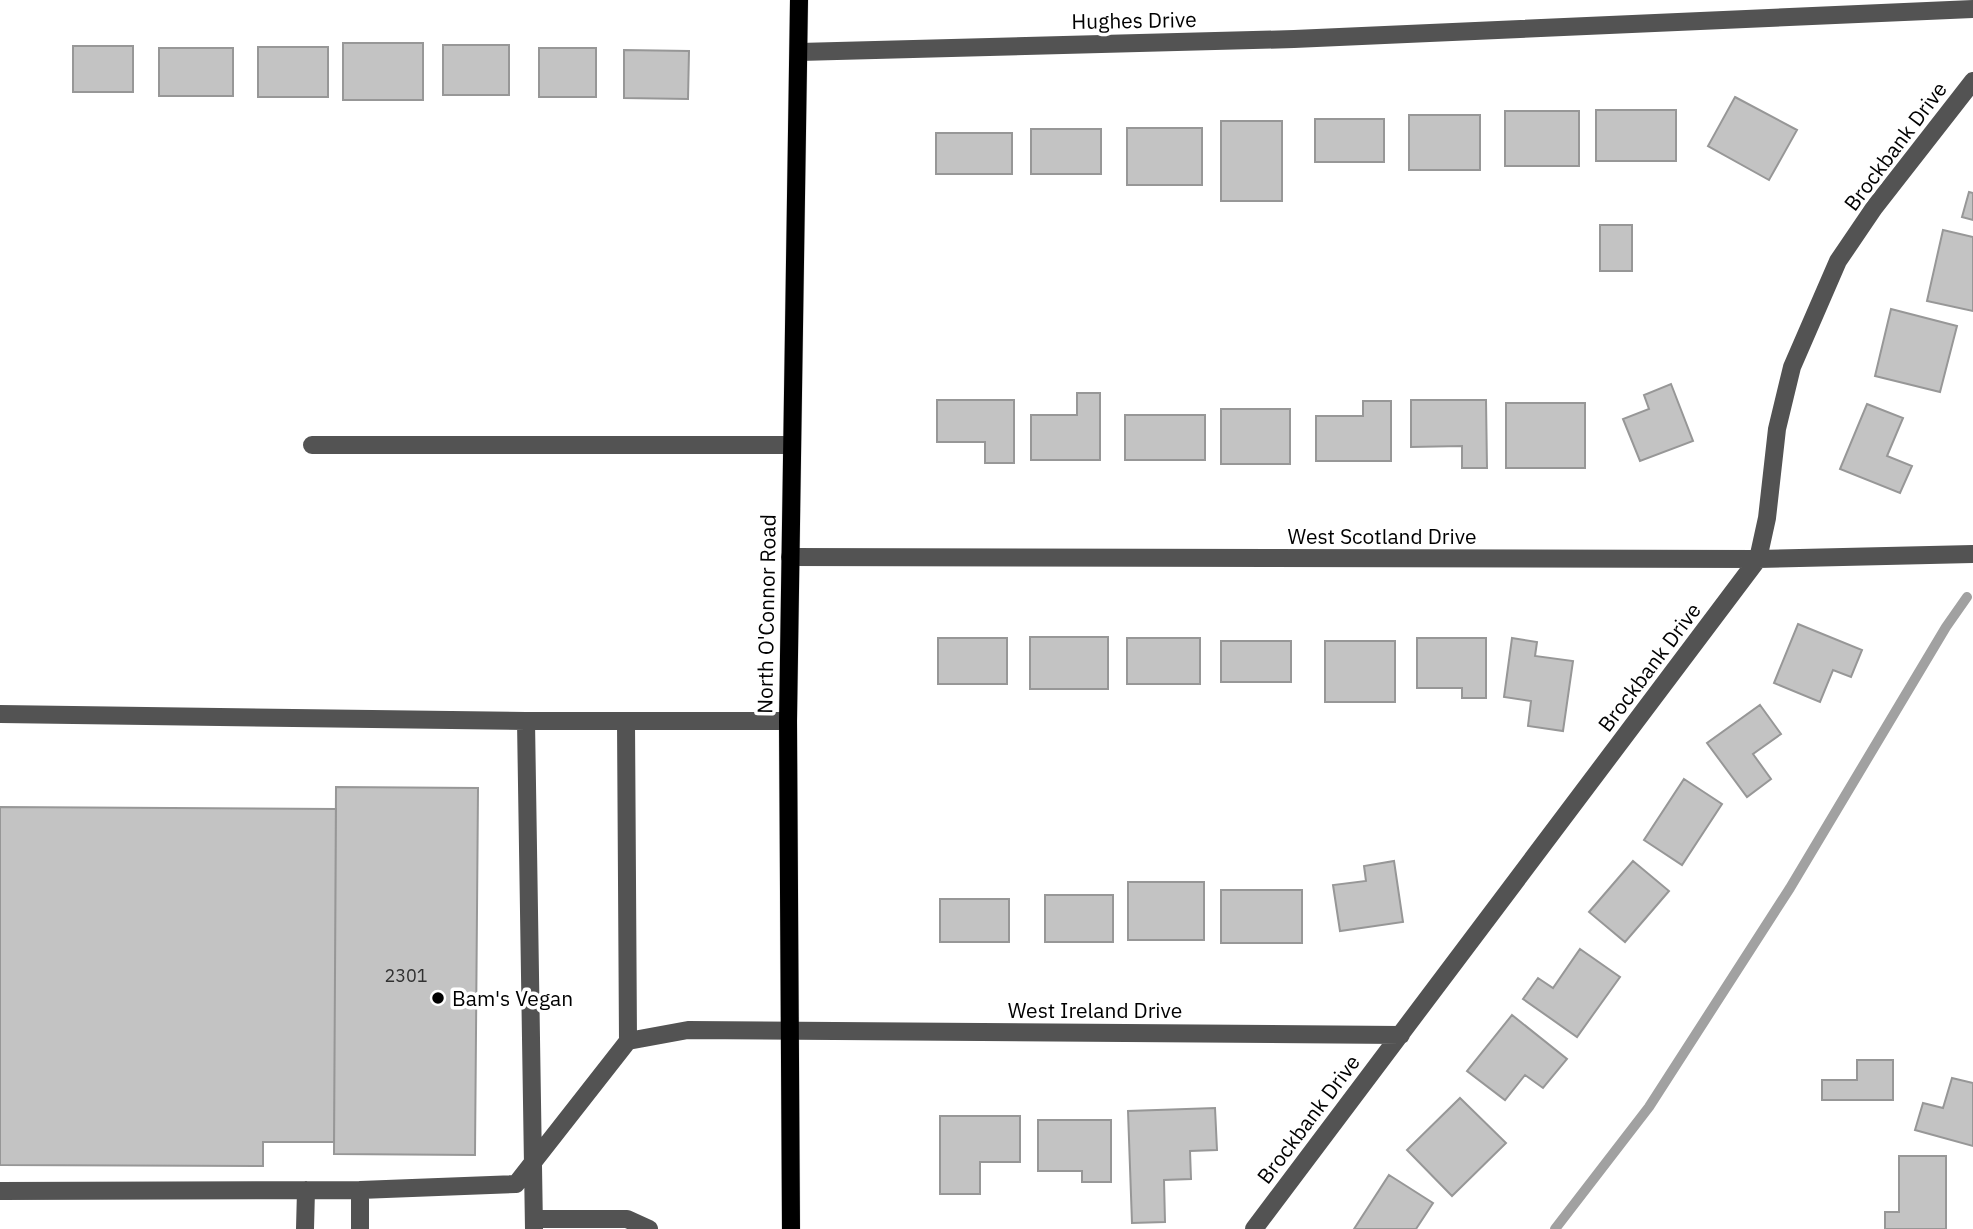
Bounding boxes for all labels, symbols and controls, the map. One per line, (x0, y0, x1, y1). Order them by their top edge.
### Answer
street label: Hughes Drive (1071, 5, 1197, 35)
street label: Brockbank Drive (1837, 76, 1953, 216)
street label: North O'Connor Road (750, 514, 782, 714)
street label: West Scotland Drive (1288, 522, 1476, 550)
street label: Brockbank Drive (1591, 597, 1707, 737)
house number: 2301 (384, 964, 428, 987)
place label: Bam's Vegan (452, 984, 573, 1012)
marker: Bam's Vegan (430, 990, 446, 1006)
street label: West Ireland Drive (1008, 996, 1182, 1024)
street label: Brockbank Drive (1250, 1049, 1366, 1189)

